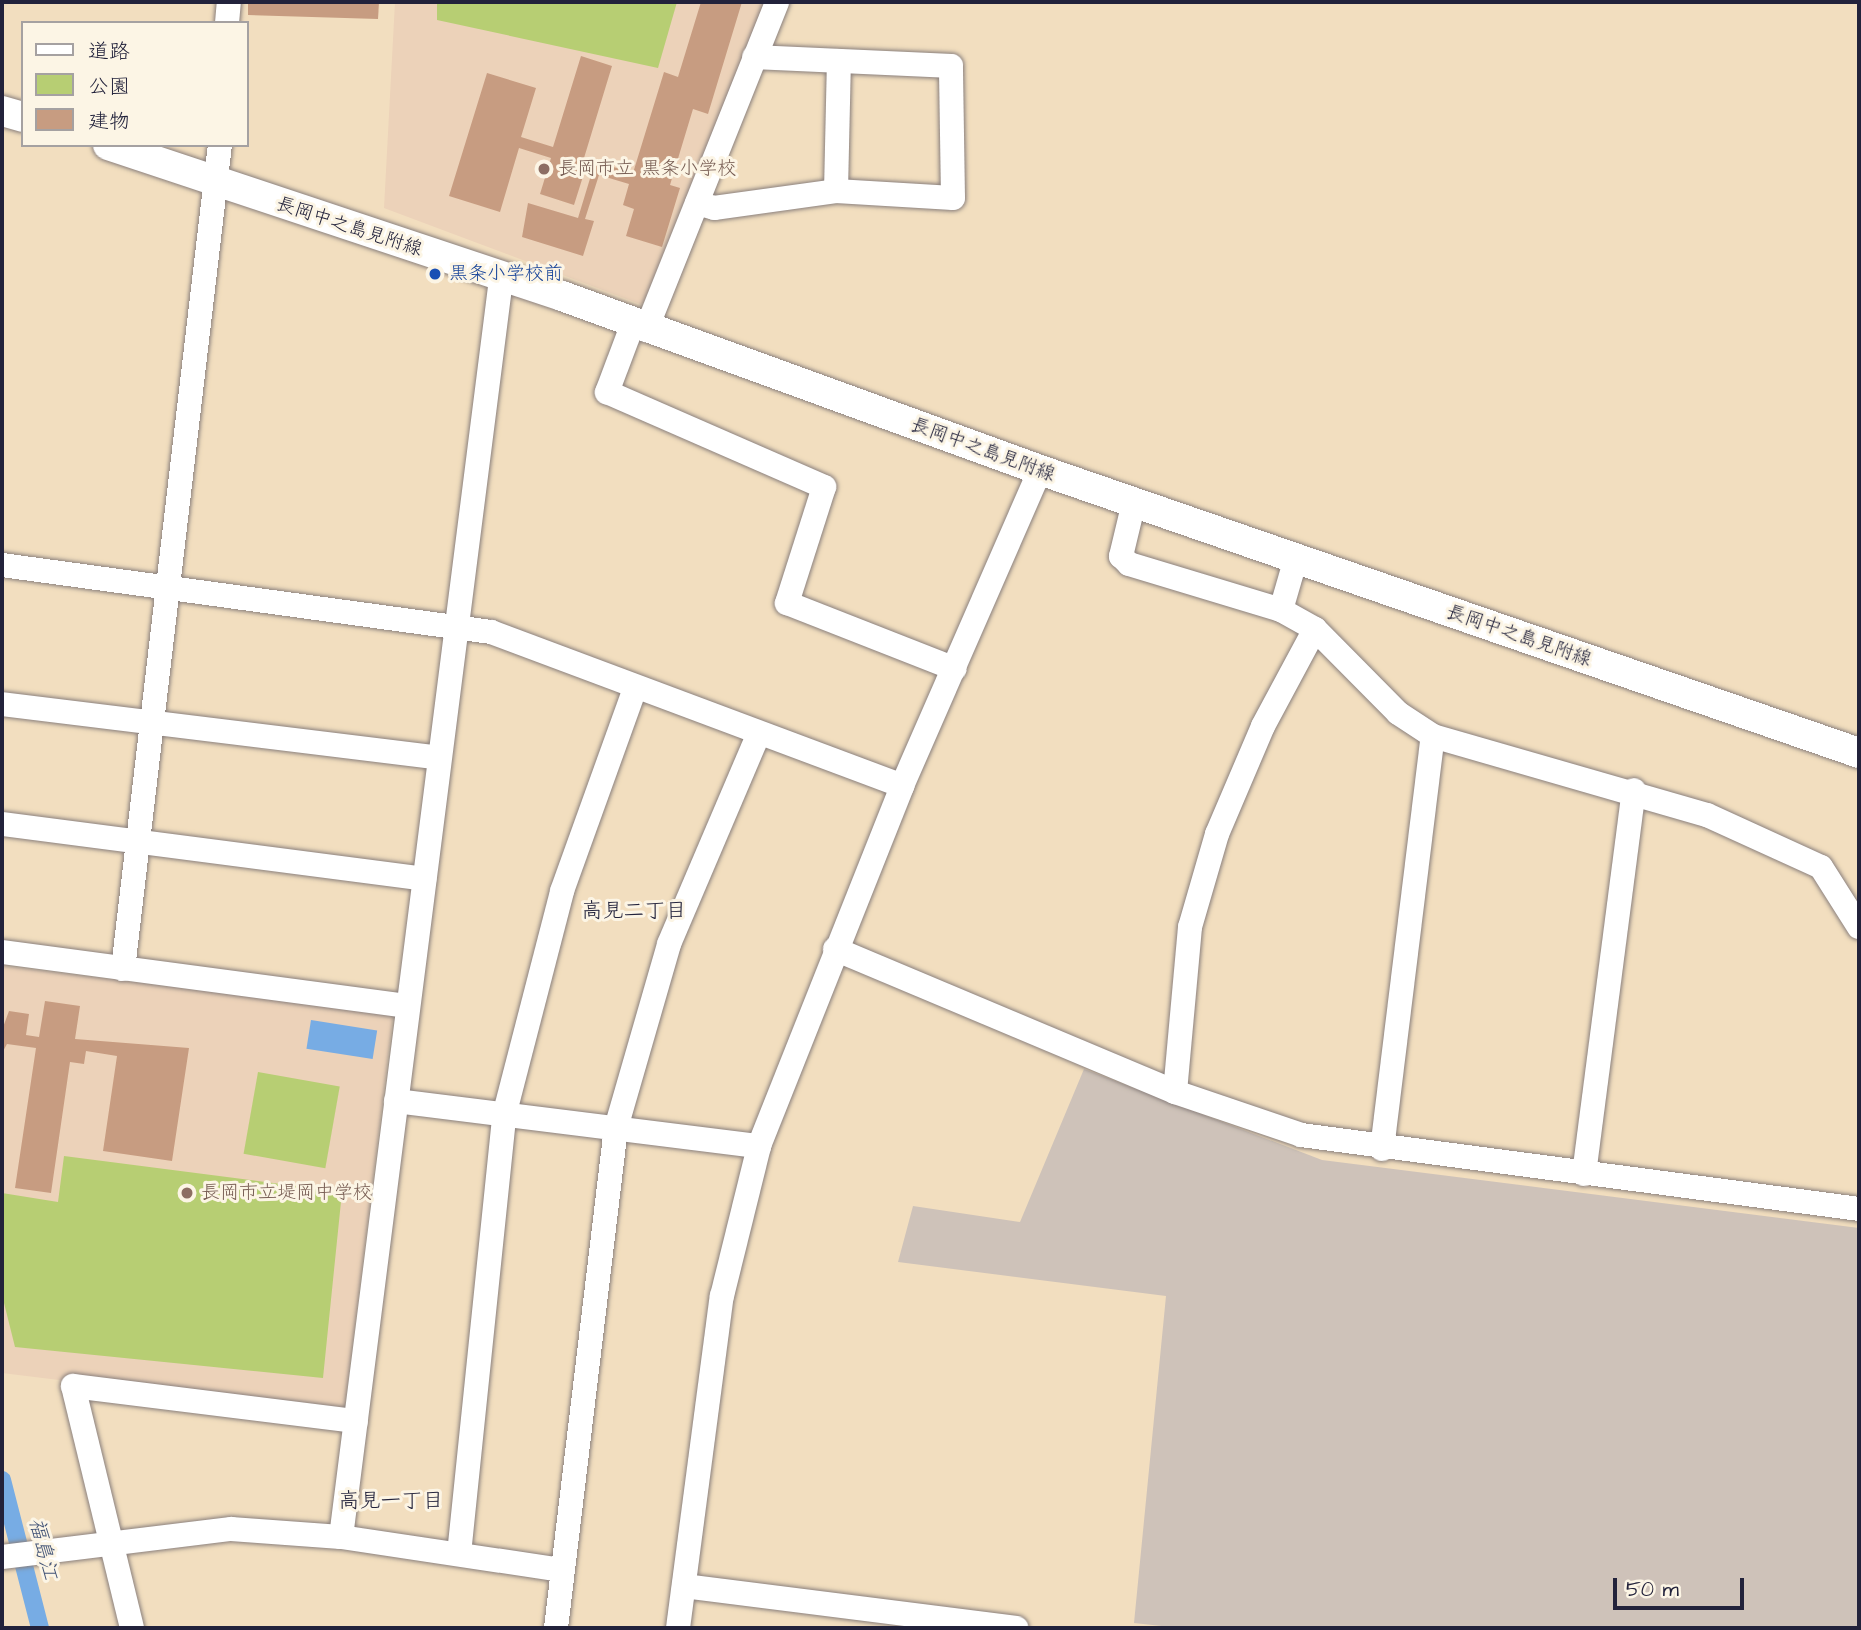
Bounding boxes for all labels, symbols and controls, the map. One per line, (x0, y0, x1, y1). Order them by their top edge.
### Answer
legend (21, 21, 248, 147)
text: 道路 (88, 37, 130, 66)
text: 公園 (88, 72, 130, 101)
text: 建物 (88, 107, 130, 136)
place label: 長岡市立 黒条小学校 (558, 158, 737, 180)
marker: 長岡市立 黒条小学校 (536, 161, 552, 177)
street label: 長岡中之島見附線 (273, 193, 425, 261)
place label: 黒条小学校前 (449, 263, 563, 285)
marker: 黒条小学校前 (427, 266, 443, 282)
street label: 長岡中之島見附線 (908, 413, 1058, 487)
street label: 長岡中之島見附線 (1443, 600, 1595, 672)
district label: 高見二丁目 (582, 898, 686, 924)
place label: 長岡市立堤岡中学校 (201, 1182, 372, 1204)
marker: 長岡市立堤岡中学校 (179, 1185, 195, 1201)
district label: 高見一丁目 (339, 1488, 443, 1514)
water label: 福島江 (23, 1515, 63, 1583)
scale bar (1616, 1564, 1747, 1608)
text: 50 m (1626, 1575, 1679, 1604)

